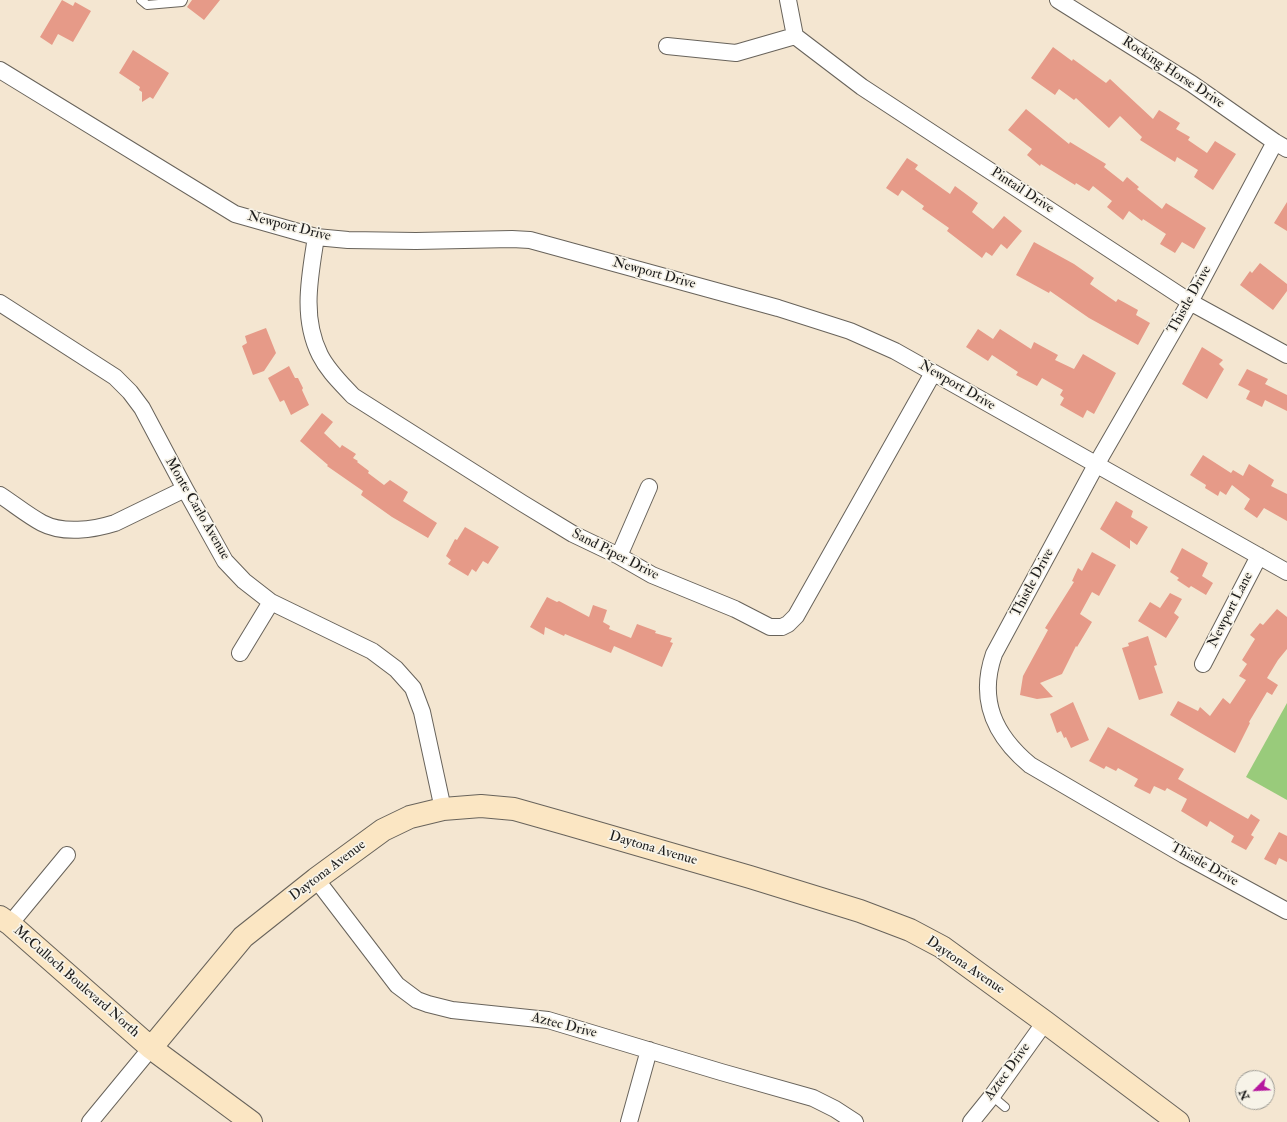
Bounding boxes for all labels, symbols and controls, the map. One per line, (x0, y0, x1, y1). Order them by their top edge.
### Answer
street label: Rocking Horse Drive (1119, 34, 1227, 112)
street label: Pintail Drive (987, 164, 1057, 218)
street label: Newport Drive (246, 209, 332, 245)
street label: Newport Drive (611, 255, 697, 293)
street label: Thistle Drive (1164, 263, 1216, 337)
street label: Newport Drive (916, 357, 998, 415)
street label: Monte Carlo Avenue (161, 455, 233, 563)
street label: Sand Piper Drive (569, 526, 661, 584)
street label: Thistle Drive (1008, 546, 1058, 620)
street label: Newport Lane (1205, 570, 1257, 650)
street label: Daytona Avenue (607, 828, 699, 870)
street label: Daytona Avenue (287, 837, 369, 905)
street label: Thistle Drive (1167, 839, 1241, 891)
street label: McCulloch Boulevard North (10, 923, 142, 1041)
street label: Daytona Avenue (923, 934, 1007, 998)
street label: Aztec Drive (530, 1010, 598, 1042)
street label: Aztec Drive (982, 1040, 1034, 1104)
north arrow (1235, 1070, 1275, 1110)
text: N (1237, 1088, 1252, 1102)

